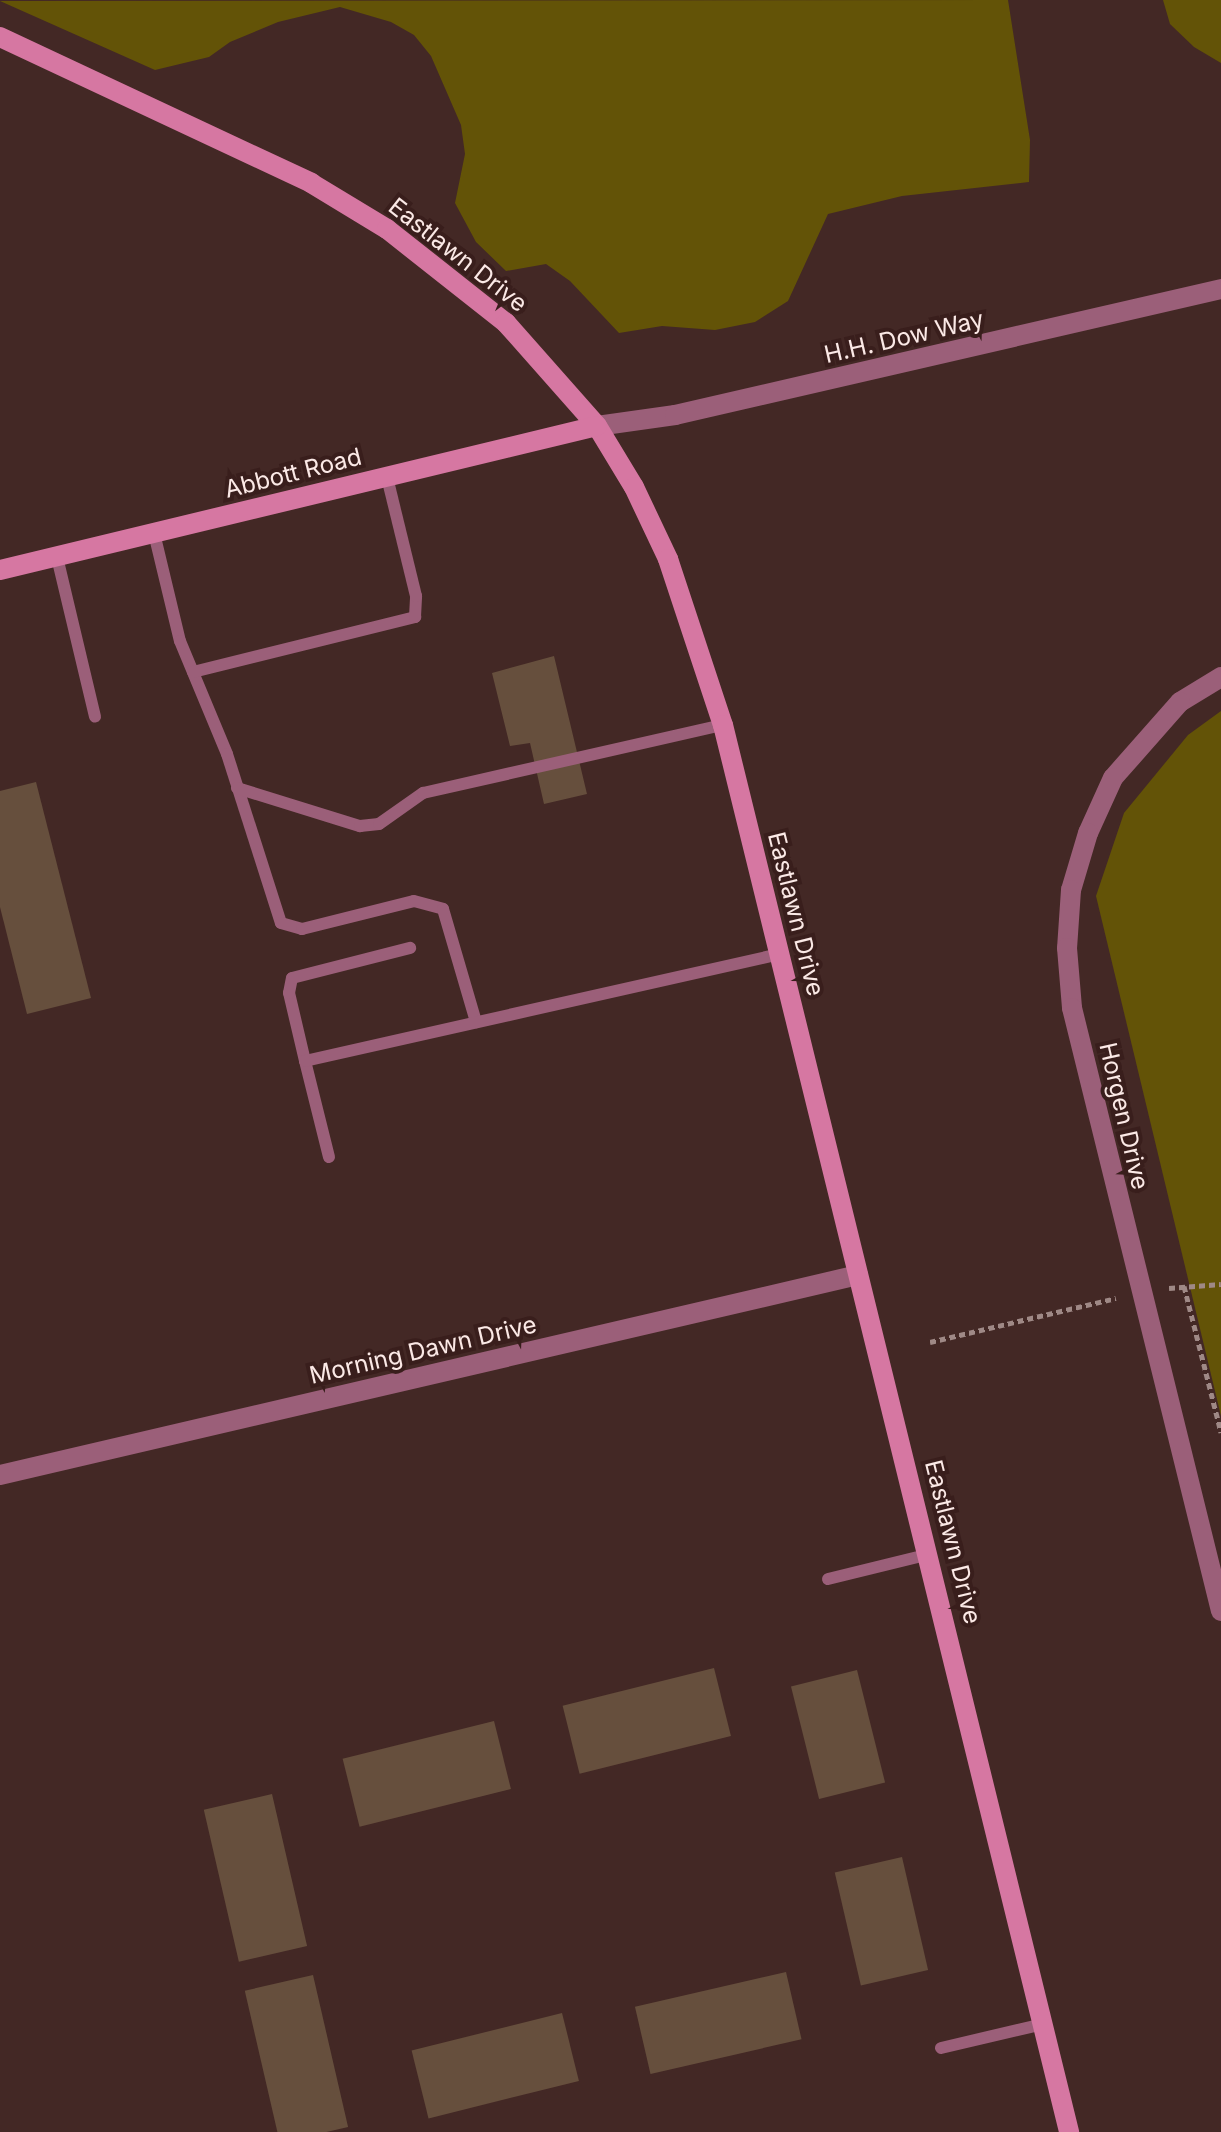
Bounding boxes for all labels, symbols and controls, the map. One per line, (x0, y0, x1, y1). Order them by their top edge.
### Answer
street label: Eastlawn Drive (383, 192, 533, 318)
street label: H.H. Dow Way (821, 305, 987, 369)
street label: Abbott Road (222, 442, 364, 504)
street label: Eastlawn Drive (762, 829, 830, 999)
street label: Horgen Drive (1093, 1040, 1155, 1192)
street label: Morning Dawn Drive (307, 1310, 539, 1390)
street label: Eastlawn Drive (919, 1457, 987, 1627)

